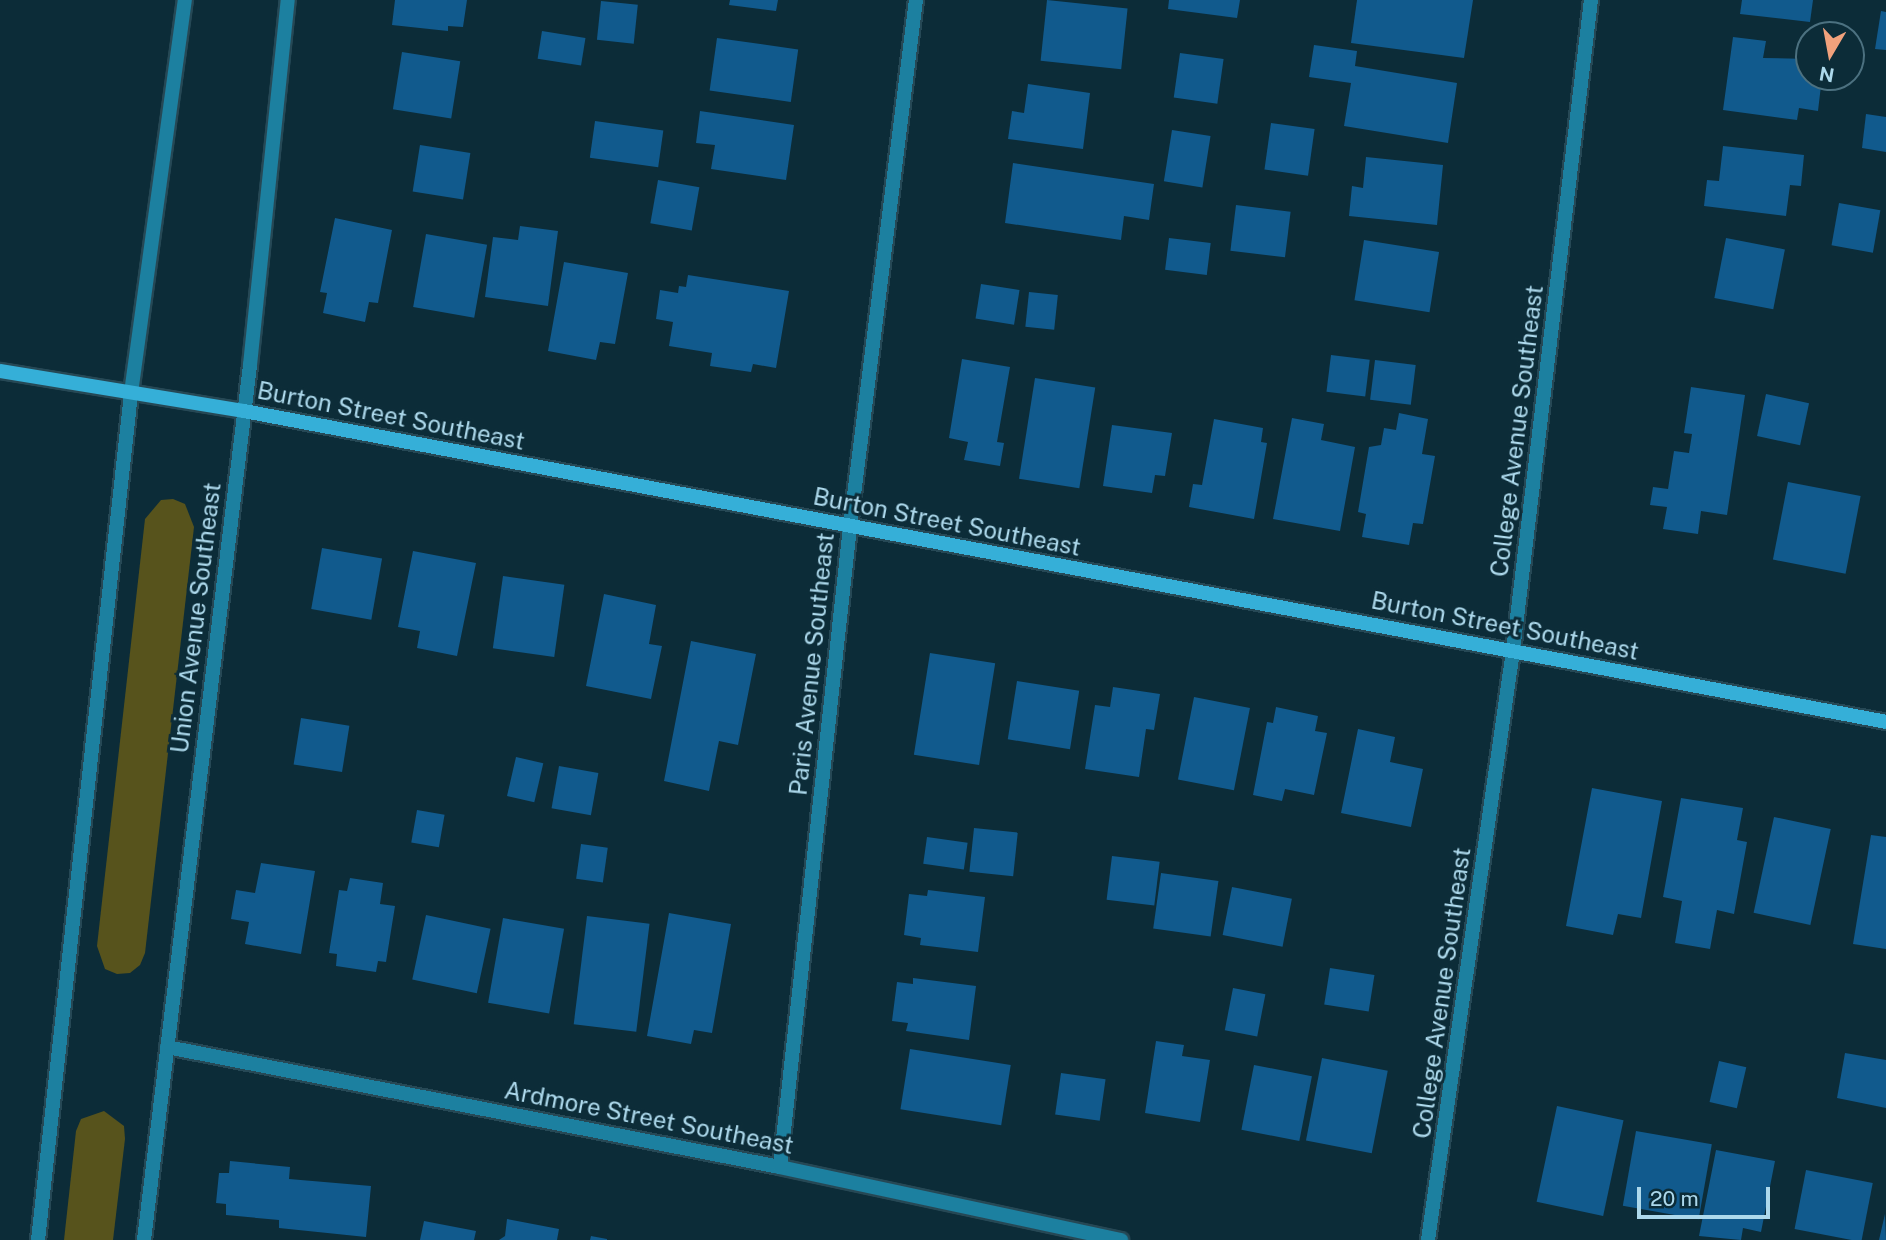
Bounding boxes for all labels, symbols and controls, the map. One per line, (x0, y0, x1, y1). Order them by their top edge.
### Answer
north arrow (1795, 21, 1865, 91)
text: N (1817, 63, 1836, 87)
street label: College Avenue Southeast (1485, 283, 1549, 579)
street label: Burton Street Southeast (255, 376, 527, 456)
street label: Union Avenue Southeast (165, 481, 227, 755)
street label: Burton Street Southeast (811, 482, 1083, 562)
street label: Paris Avenue Southeast (784, 531, 840, 797)
street label: Burton Street Southeast (1369, 586, 1641, 666)
street label: College Avenue Southeast (1407, 845, 1477, 1141)
street label: Ardmore Street Southeast (502, 1076, 796, 1160)
scale bar (1641, 1174, 1774, 1218)
text: 20 m (1650, 1186, 1699, 1211)

